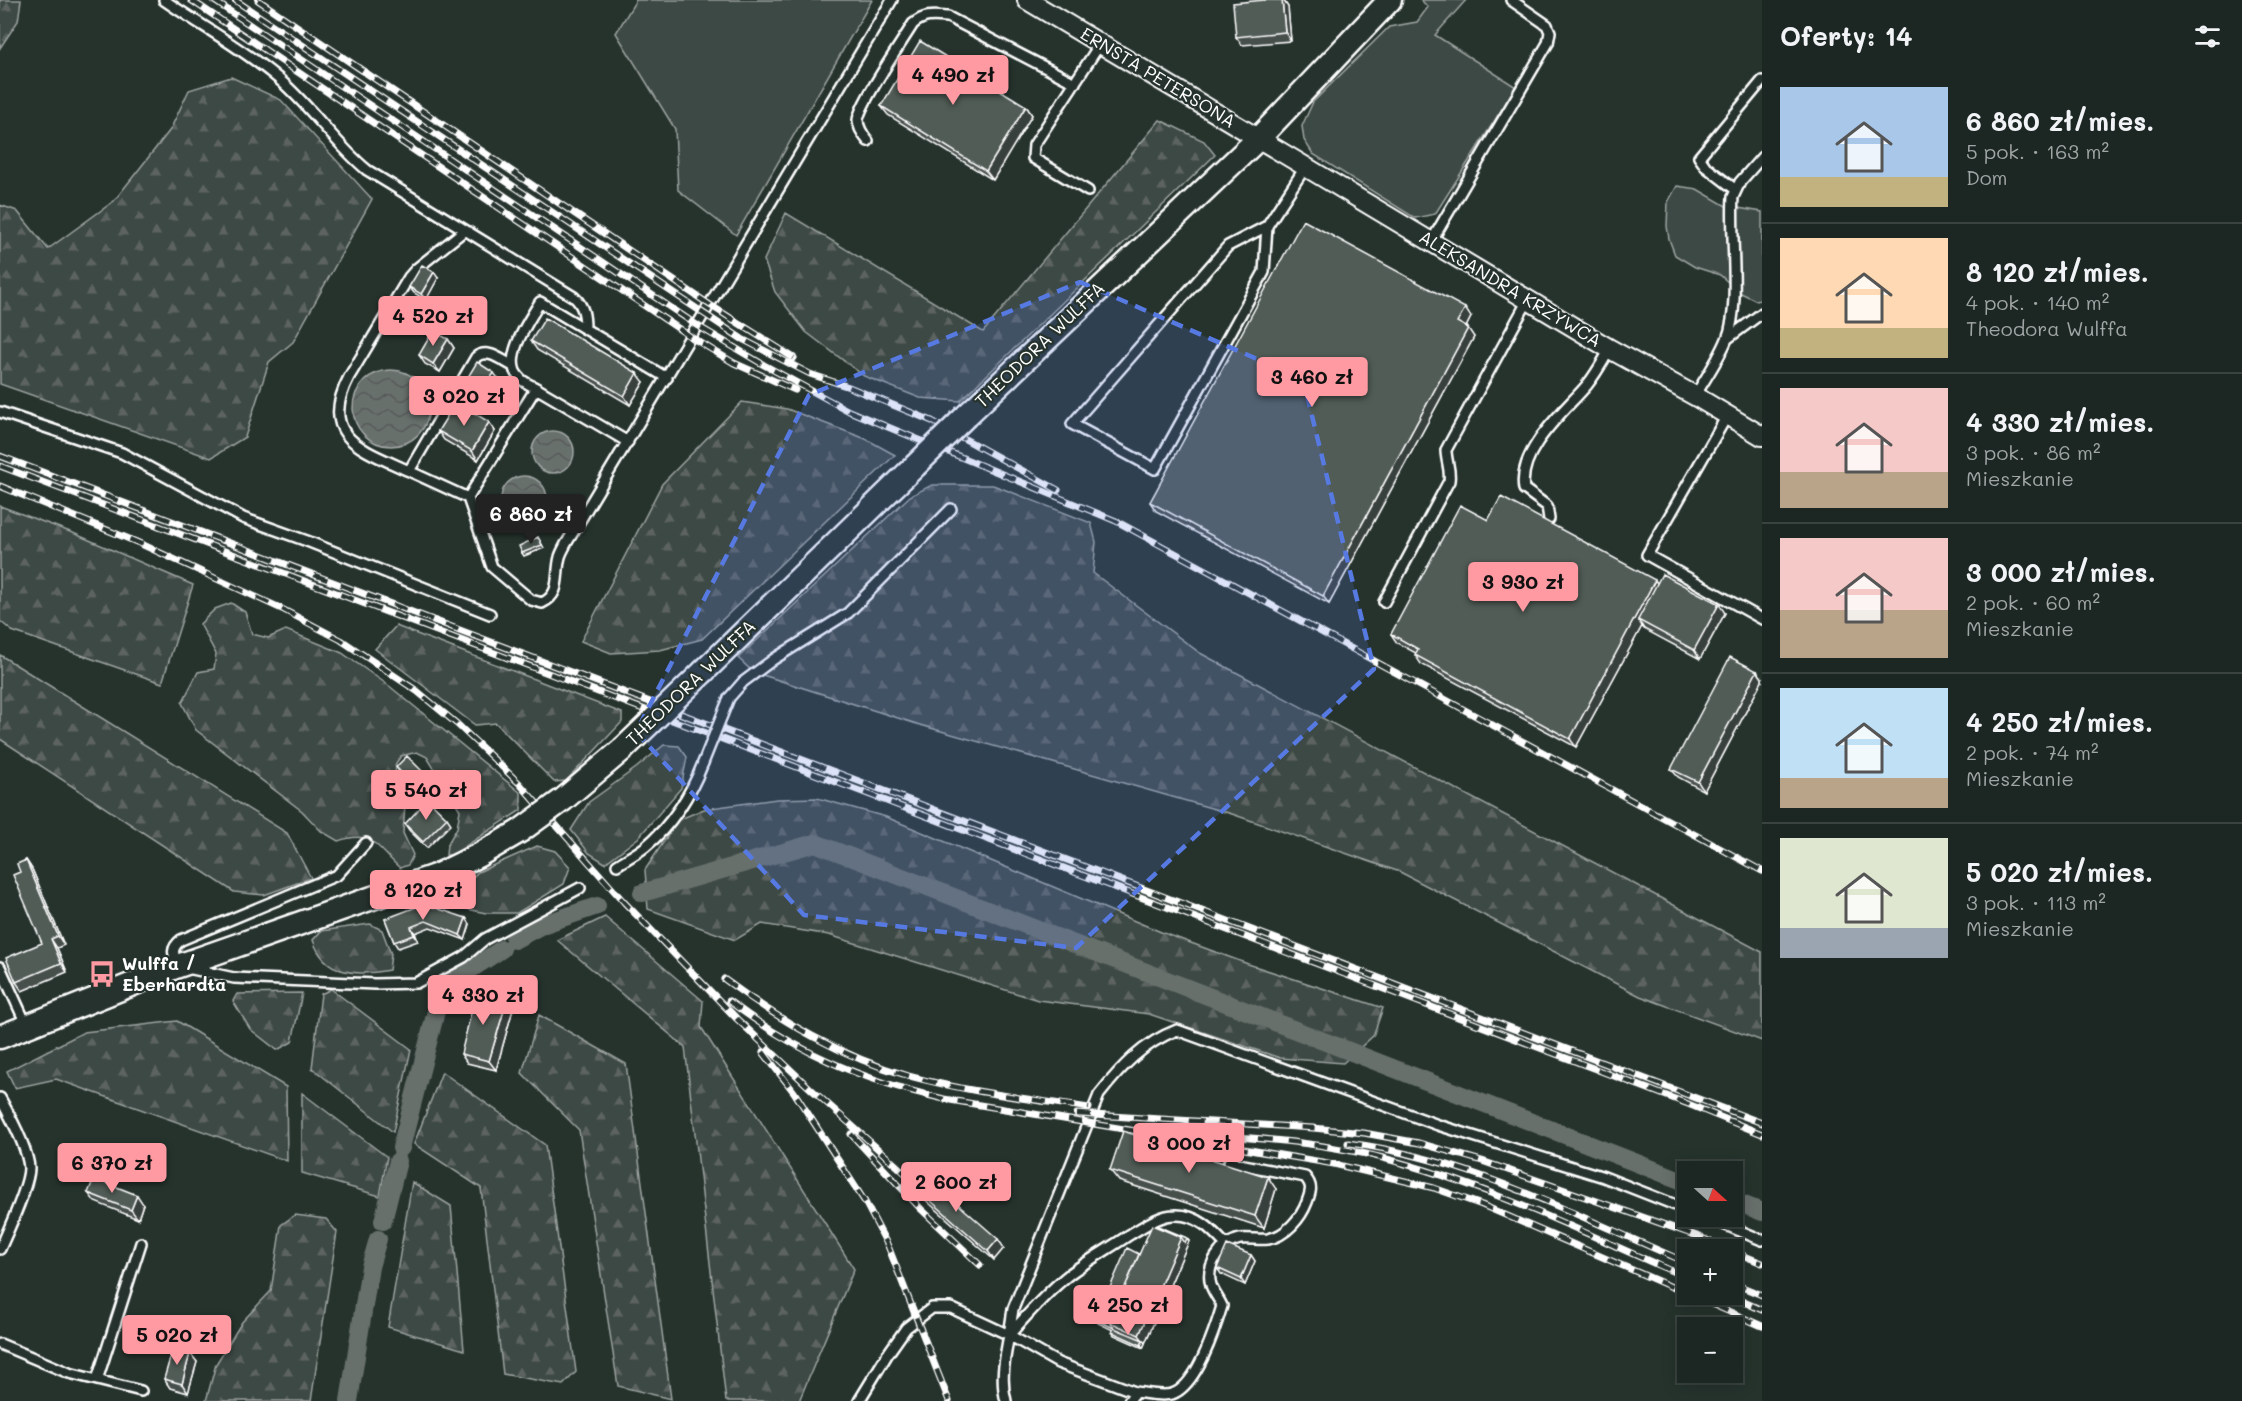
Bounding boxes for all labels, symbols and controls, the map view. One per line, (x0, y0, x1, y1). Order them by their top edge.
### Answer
text: Oferty: 14 (1780, 19, 1913, 53)
icon: filters (2191, 20, 2224, 53)
street label: ERNSTA PETERSONA (1077, 21, 1240, 133)
pin: 4 490 zł (891, 55, 1015, 106)
text: 4 490 zł (911, 61, 995, 87)
text: 6 860 zł/mies. (1966, 104, 2154, 138)
icon: home (1828, 111, 1900, 183)
text: 5 pok. · 163 m² (1966, 138, 2109, 164)
text: Dom (1966, 164, 2008, 190)
street label: ALEKSANDRA KRZYWCA (1415, 224, 1606, 352)
text: 8 120 zł/mies. (1966, 255, 2149, 289)
icon: home (1828, 262, 1900, 334)
street label: THEODORA WULFFA (969, 276, 1109, 413)
text: 4 pok. · 140 m² (1966, 289, 2109, 315)
pin: 4 520 zł (371, 296, 495, 347)
text: 4 520 zł (392, 302, 474, 328)
text: Theodora Wulffa (1966, 315, 2128, 341)
pin: 3 460 zł (1250, 357, 1374, 408)
text: 3 460 zł (1271, 363, 1353, 389)
pin: 3 020 zł (402, 376, 526, 427)
text: 3 020 zł (423, 382, 505, 408)
text: 4 330 zł/mies. (1966, 405, 2154, 439)
icon: home (1828, 412, 1900, 484)
text: 3 pok. · 86 m² (1966, 439, 2100, 465)
text: Mieszkanie (1966, 465, 2074, 491)
pin: 6 860 zł (469, 494, 593, 545)
text: 6 860 zł (490, 500, 572, 526)
text: 3 000 zł/mies. (1966, 555, 2156, 589)
pin: 3 930 zł (1461, 562, 1585, 613)
icon: home (1828, 562, 1900, 634)
text: 3 930 zł (1482, 568, 1564, 594)
text: 2 pok. · 60 m² (1966, 589, 2100, 615)
street label: THEODORA WULFFA (620, 614, 760, 751)
text: Mieszkanie (1966, 615, 2074, 641)
text: 4 250 zł/mies. (1966, 705, 2153, 739)
icon: home (1828, 712, 1900, 784)
text: 2 pok. · 74 m² (1966, 739, 2099, 765)
text: Mieszkanie (1966, 765, 2074, 791)
pin: 5 540 zł (364, 770, 488, 821)
text: 5 540 zł (385, 776, 467, 802)
text: 5 020 zł/mies. (1966, 855, 2153, 889)
icon: home (1828, 862, 1900, 934)
pin: 8 120 zł (361, 870, 485, 921)
text: 8 120 zł (384, 876, 462, 902)
text: 3 pok. · 113 m² (1966, 889, 2106, 915)
text: Mieszkanie (1966, 915, 2074, 941)
place label: Wulffa / Eberhardta (122, 951, 226, 996)
bus stop icon: Wulffa / Eberhardta (87, 959, 117, 989)
pin: 4 330 zł (421, 975, 545, 1026)
text: 4 330 zł (442, 981, 524, 1007)
pin: 3 000 zł (1127, 1123, 1251, 1174)
text: 3 000 zł (1147, 1129, 1231, 1155)
pin: 6 370 zł (50, 1143, 174, 1194)
text: 6 370 zł (72, 1149, 152, 1175)
north arrow (1677, 1161, 1743, 1227)
map controls (1677, 1161, 1743, 1383)
pin: 2 600 zł (894, 1162, 1018, 1213)
text: 2 600 zł (915, 1168, 997, 1194)
button: + (1677, 1239, 1743, 1305)
pin: 4 250 zł (1066, 1285, 1190, 1336)
text: 4 250 zł (1087, 1291, 1169, 1317)
pin: 5 020 zł (115, 1315, 239, 1366)
button: − (1677, 1317, 1743, 1383)
text: 5 020 zł (136, 1321, 218, 1347)

